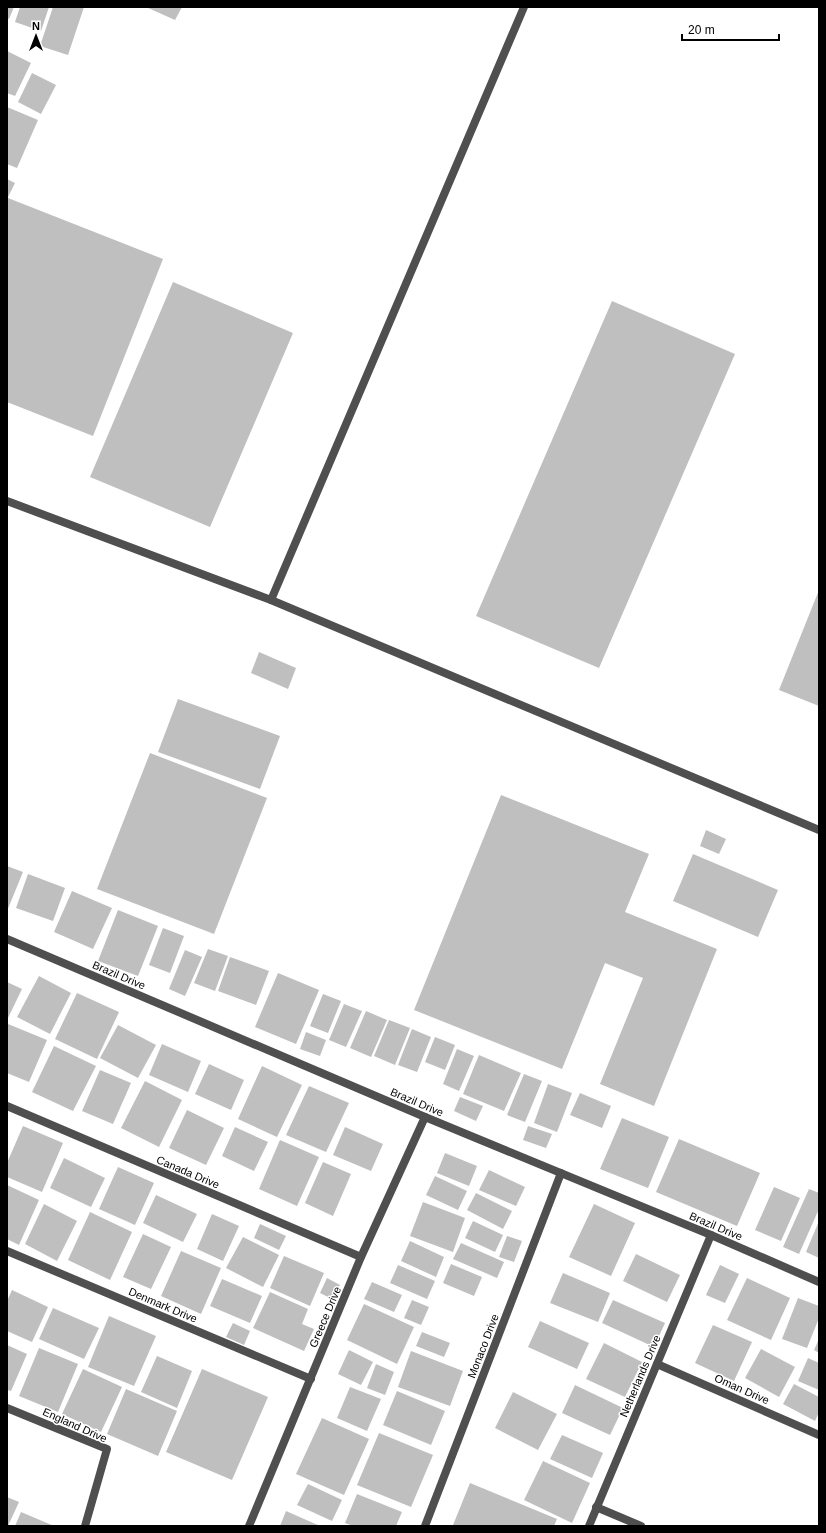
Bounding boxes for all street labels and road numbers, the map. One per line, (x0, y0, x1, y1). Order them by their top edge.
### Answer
street label: Brazil Drive (91, 958, 147, 992)
street label: Brazil Drive (389, 1085, 445, 1119)
street label: Canada Drive (155, 1153, 221, 1191)
street label: Brazil Drive (688, 1209, 744, 1243)
street label: Denmark Drive (127, 1285, 199, 1325)
street label: Greece Drive (307, 1285, 343, 1349)
street label: Monaco Drive (465, 1312, 501, 1380)
street label: Netherlands Drive (617, 1333, 663, 1419)
street label: Oman Drive (713, 1372, 771, 1406)
street label: England Drive (41, 1405, 109, 1445)

